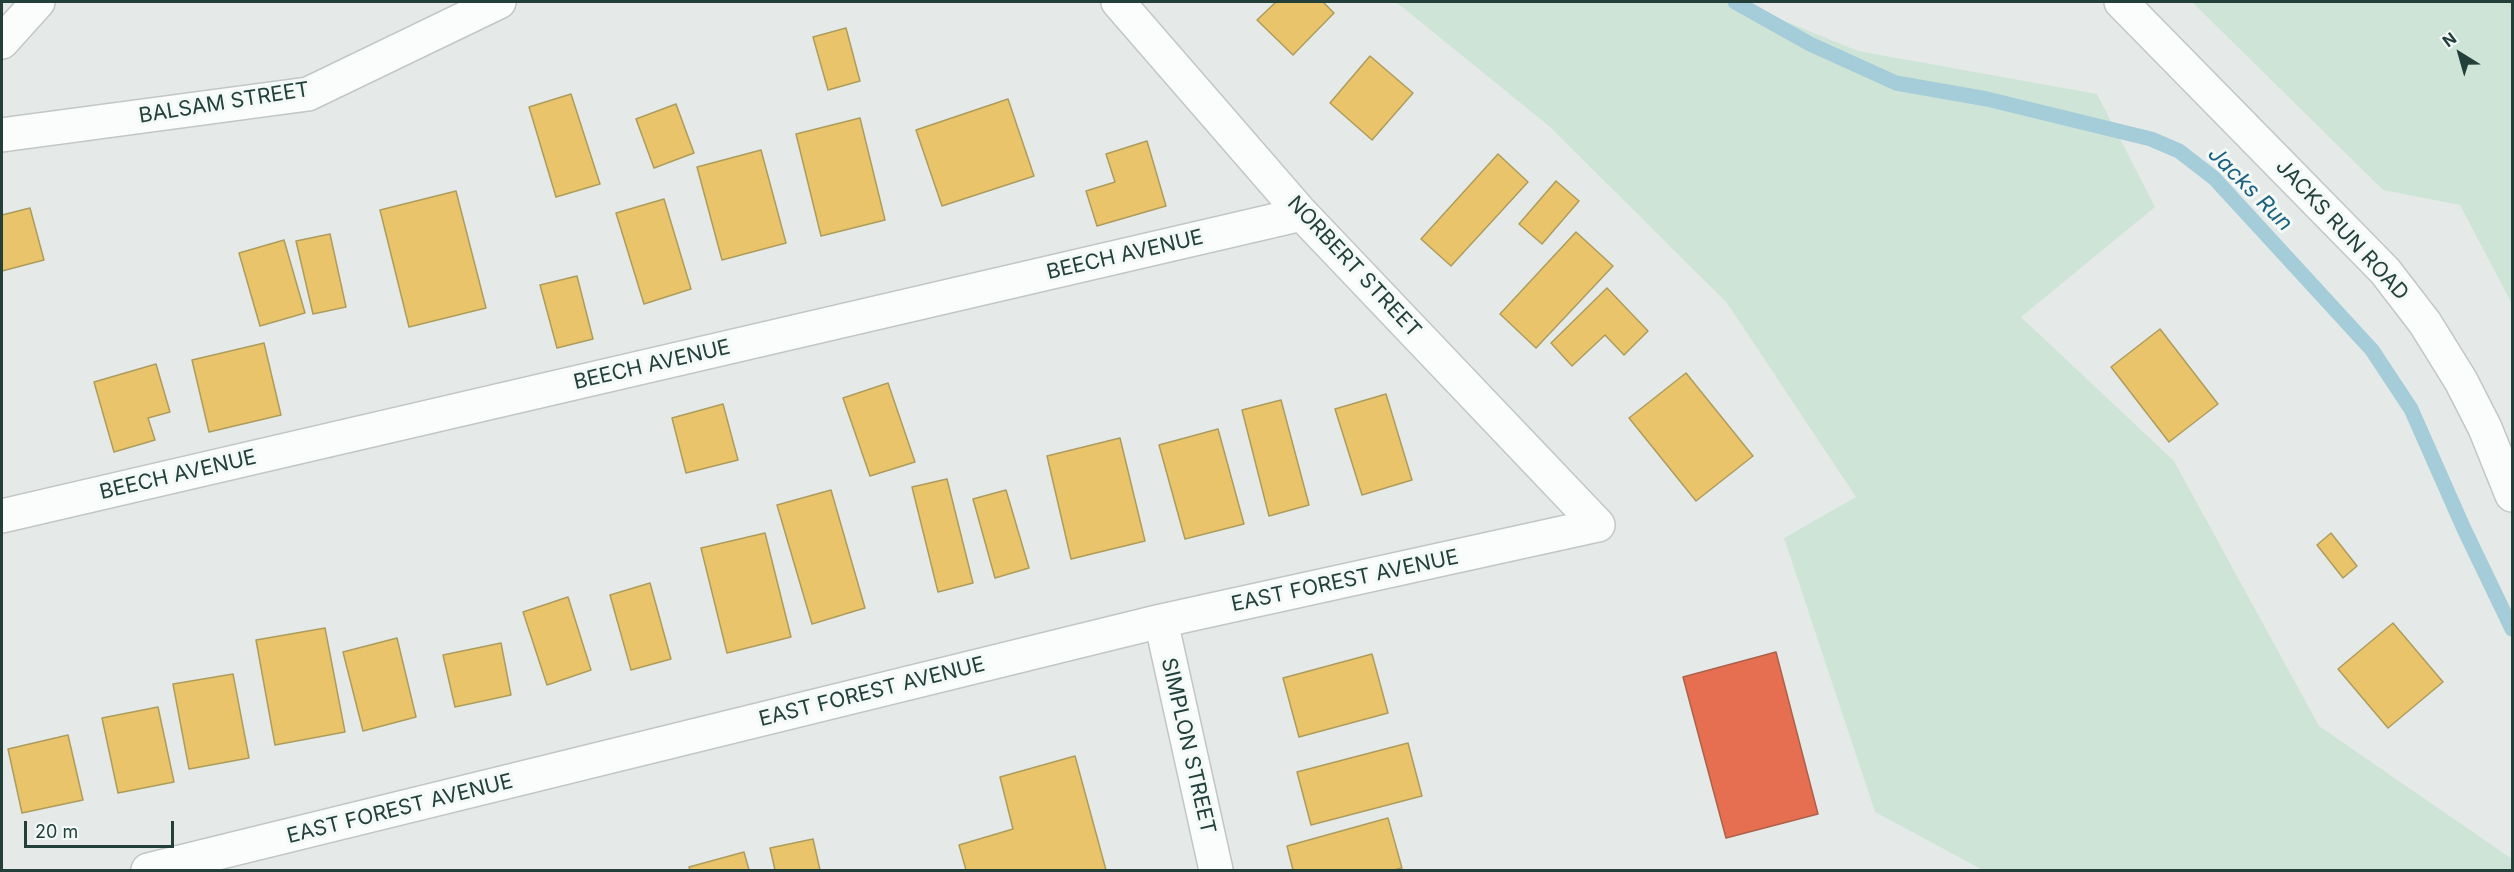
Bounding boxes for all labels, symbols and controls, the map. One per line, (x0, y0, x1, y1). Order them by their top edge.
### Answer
north arrow (2430, 24, 2490, 84)
text: N (2438, 28, 2460, 51)
street label: BALSAM STREET (137, 77, 311, 129)
water label: Jacks Run (2202, 141, 2298, 237)
street label: JACKS RUN ROAD (2270, 154, 2414, 306)
street label: NORBERT STREET (1282, 191, 1426, 343)
street label: BEECH AVENUE (1044, 225, 1206, 285)
street label: BEECH AVENUE (571, 335, 733, 395)
street label: BEECH AVENUE (97, 445, 259, 505)
street label: EAST FOREST AVENUE (1229, 545, 1461, 617)
street label: EAST FOREST AVENUE (756, 652, 988, 732)
street label: SIMPLON STREET (1155, 656, 1221, 836)
street label: EAST FOREST AVENUE (284, 769, 516, 849)
scale bar (27, 809, 177, 847)
text: 20 m (35, 821, 78, 842)

